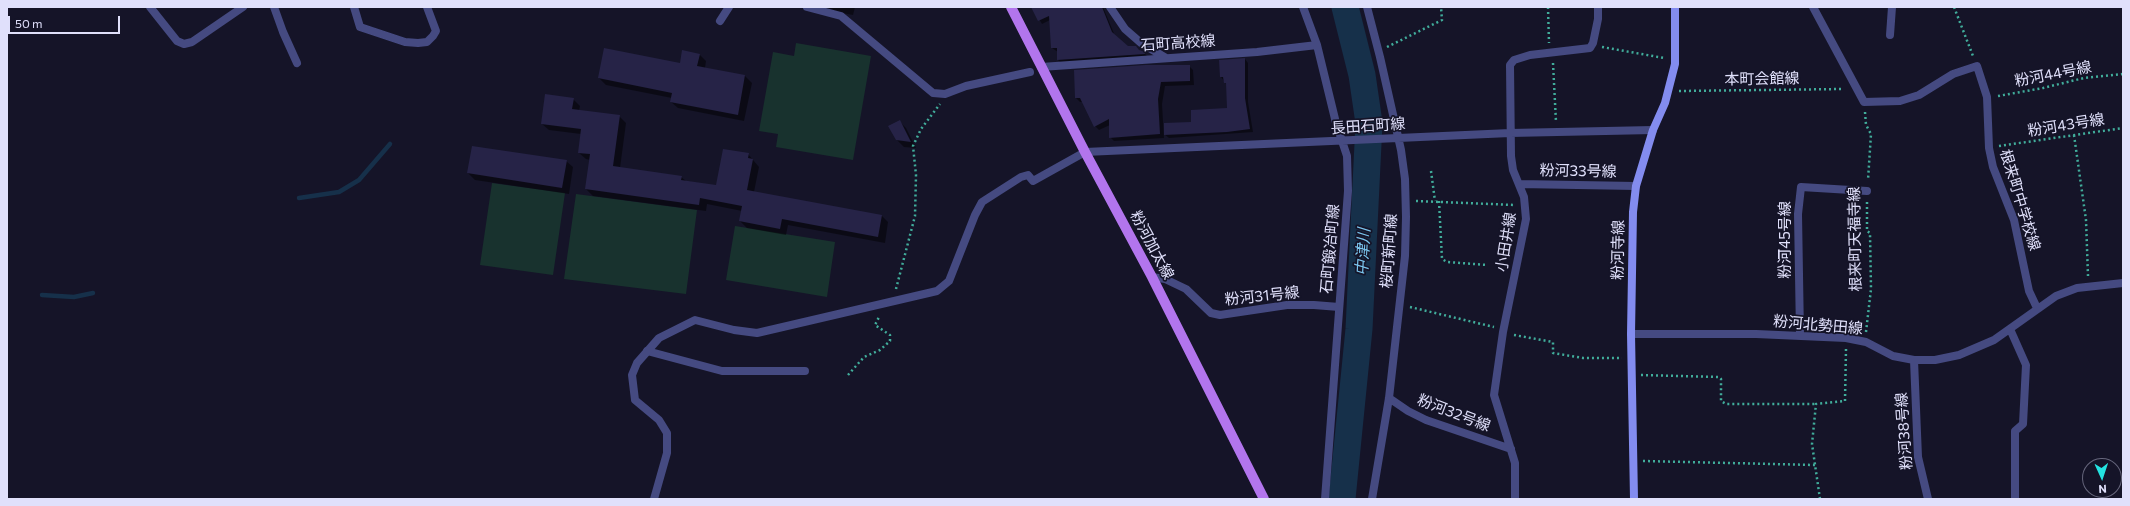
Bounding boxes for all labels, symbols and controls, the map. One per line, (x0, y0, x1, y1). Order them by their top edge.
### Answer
scale bar (10, 8, 122, 34)
text: 50 m (15, 16, 43, 30)
street label: 石町高校線 (1140, 31, 1216, 55)
street label: 粉河44号線 (2013, 58, 2093, 90)
street label: 本町会館線 (1724, 69, 1800, 89)
street label: 粉河43号線 (2026, 110, 2106, 140)
street label: 長田石町線 (1330, 114, 1406, 138)
street label: 根来町中学校線 (1996, 147, 2044, 253)
street label: 粉河33号線 (1539, 161, 1617, 181)
street label: 根来町天福寺線 (1845, 186, 1865, 292)
street label: 粉河45号線 (1776, 201, 1794, 279)
street label: 石町鍛冶町線 (1317, 203, 1343, 295)
street label: 粉河加太線 (1126, 208, 1178, 282)
street label: 小田井線 (1492, 211, 1520, 273)
street label: 桜町新町線 (1377, 213, 1401, 289)
street label: 粉河寺線 (1608, 220, 1628, 280)
water label: 中津川 (1352, 228, 1374, 276)
street label: 粉河31号線 (1224, 283, 1300, 309)
street label: 粉河北勢田線 (1772, 312, 1864, 338)
street label: 粉河32号線 (1415, 391, 1493, 435)
street label: 粉河38号線 (1892, 392, 1916, 470)
north arrow (2082, 458, 2122, 498)
text: N (2098, 483, 2107, 496)

